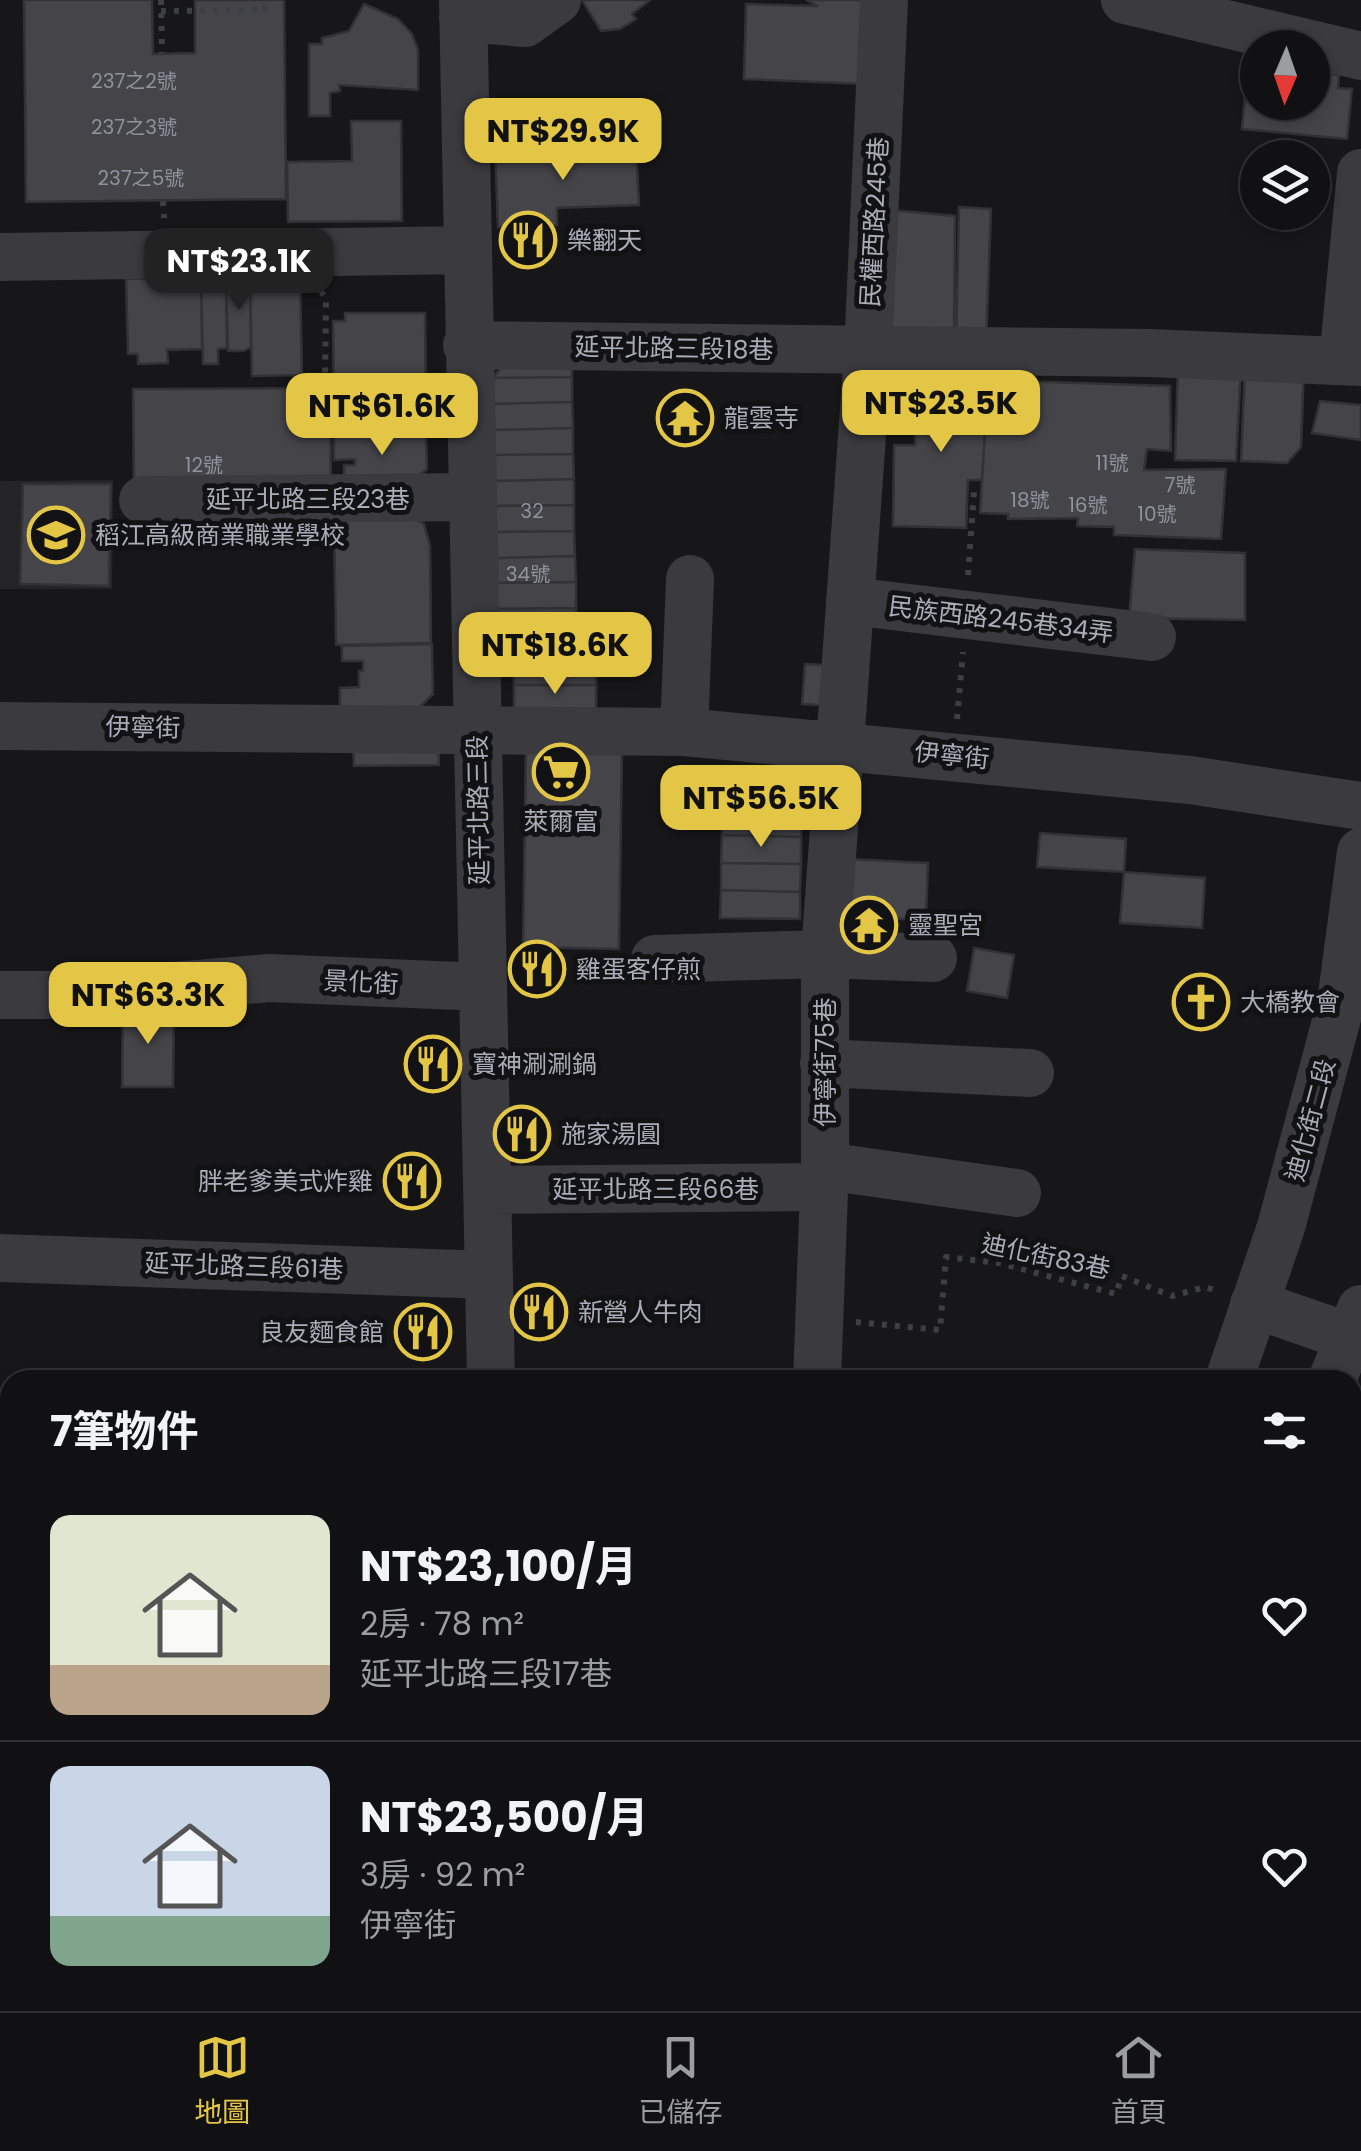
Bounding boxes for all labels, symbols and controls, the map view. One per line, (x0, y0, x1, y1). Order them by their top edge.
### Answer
north arrow (1240, 30, 1330, 120)
map controls (1240, 30, 1330, 230)
house number: 237之2號 (91, 67, 177, 95)
pin: NT$29.9K (460, 98, 666, 183)
text: NT$29.9K (487, 108, 640, 153)
house number: 237之3號 (91, 113, 177, 141)
street label: 民權西路245巷 (853, 136, 896, 308)
button: layers (1240, 140, 1330, 230)
house number: 237之5號 (98, 164, 184, 192)
restaurant icon: 樂翻天 (498, 210, 558, 270)
place label: 樂翻天 (567, 223, 642, 258)
pin: NT$23.1K (136, 228, 342, 313)
text: NT$23.1K (166, 238, 312, 283)
street label: 延平北路三段18巷 (574, 329, 774, 368)
pin: NT$23.5K (838, 370, 1044, 455)
pin: NT$61.6K (279, 373, 485, 458)
text: NT$23.5K (864, 380, 1018, 425)
text: NT$61.6K (308, 383, 456, 428)
temple icon: 龍雲寺 (655, 388, 715, 448)
place label: 龍雲寺 (724, 401, 799, 436)
house number: 11號 (1096, 449, 1128, 477)
house number: 12號 (185, 451, 223, 479)
house number: 7號 (1165, 471, 1195, 499)
street label: 延平北路三段23巷 (206, 482, 410, 517)
house number: 18號 (1010, 486, 1050, 514)
house number: 16號 (1068, 491, 1108, 519)
house number: 32 (520, 497, 544, 525)
house number: 10號 (1138, 500, 1176, 528)
school or university icon: 稻江高級商業職業學校 (26, 505, 86, 565)
place label: 稻江高級商業職業學校 (95, 518, 345, 553)
house number: 34號 (506, 560, 550, 588)
street label: 民族西路245巷34弄 (887, 588, 1115, 651)
pin: NT$18.6K (452, 612, 658, 697)
text: NT$18.6K (481, 622, 629, 667)
street label: 伊寧街 (105, 709, 181, 746)
street label: 伊寧街 (913, 734, 991, 777)
street label: 延平北路三段 (460, 735, 497, 885)
supermarket icon: 萊爾富 (531, 742, 591, 802)
pin: NT$56.5K (658, 765, 864, 850)
text: NT$56.5K (682, 775, 840, 820)
place label: 萊爾富 (523, 804, 599, 839)
temple icon: 靈聖宮 (839, 895, 899, 955)
place label: 靈聖宮 (908, 908, 983, 943)
restaurant icon: 雞蛋客仔煎 (507, 939, 567, 999)
place label: 雞蛋客仔煎 (576, 952, 701, 987)
pin: NT$63.3K (45, 962, 251, 1047)
street label: 景化街 (323, 963, 399, 1002)
text: NT$63.3K (71, 972, 225, 1017)
church icon: 大橋教會 (1171, 972, 1231, 1032)
place label: 大橋教會 (1240, 985, 1340, 1020)
street label: 伊寧街75巷 (808, 997, 843, 1127)
restaurant icon: 寶神涮涮鍋 (403, 1034, 463, 1094)
place label: 寶神涮涮鍋 (472, 1047, 597, 1082)
street label: 迪化街二段 (1277, 1055, 1344, 1185)
restaurant icon: 施家湯圓 (492, 1104, 552, 1164)
place label: 施家湯圓 (561, 1117, 661, 1152)
restaurant icon: 胖老爹美式炸雞 (382, 1151, 442, 1211)
place label: 胖老爹美式炸雞 (198, 1164, 373, 1199)
street label: 延平北路三段66巷 (553, 1172, 759, 1207)
street label: 迪化街83巷 (978, 1226, 1113, 1287)
street label: 延平北路三段61巷 (144, 1246, 344, 1287)
restaurant icon: 新營人牛肉 (509, 1282, 569, 1342)
place label: 新營人牛肉 (578, 1295, 703, 1330)
restaurant icon: 良友麵食館 (393, 1302, 453, 1362)
place label: 良友麵食館 (259, 1315, 384, 1350)
text: 7筆物件 (50, 1402, 198, 1461)
icon: filters (1257, 1403, 1312, 1458)
text: NT$23,100/月 (360, 1537, 637, 1596)
icon: home (130, 1555, 250, 1675)
icon: heart (1257, 1588, 1312, 1643)
text: 2房 · 78 m² (360, 1601, 524, 1646)
text: 延平北路三段17巷 (360, 1651, 612, 1696)
text: NT$23,500/月 (360, 1788, 649, 1847)
icon: home (130, 1806, 250, 1926)
icon: heart (1257, 1839, 1312, 1894)
text: 3房 · 92 m² (360, 1852, 525, 1897)
text: 伊寧街 (360, 1902, 456, 1947)
tab: 地圖 (194, 2030, 250, 2134)
tab: 已儲存 (638, 2030, 723, 2134)
tab: 首頁 (1111, 2030, 1167, 2134)

